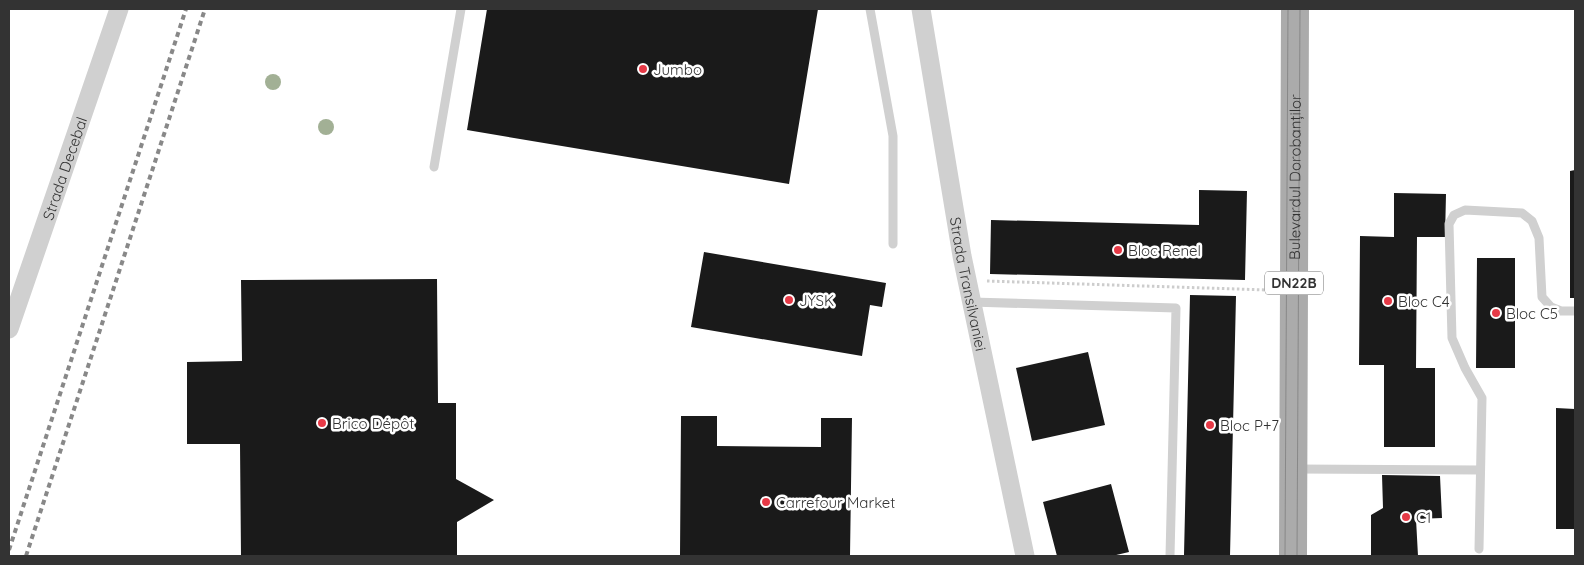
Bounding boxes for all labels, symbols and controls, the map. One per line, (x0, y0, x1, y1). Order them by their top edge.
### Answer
place label: Jumbo (653, 60, 702, 79)
marker: Jumbo (637, 63, 649, 75)
street label: Bulevardul Dorobanților (1285, 94, 1304, 260)
street label: Strada Decebal (38, 114, 91, 222)
street label: Strada Transilvaniei (946, 216, 991, 353)
place label: Bloc Renel (1128, 241, 1201, 260)
marker: Bloc Renel (1112, 244, 1124, 256)
road number: DN22B (1265, 272, 1323, 294)
place label: JYSK (799, 291, 834, 310)
place label: Bloc C4 (1398, 292, 1450, 311)
marker: JYSK (783, 294, 795, 306)
marker: Bloc C4 (1382, 295, 1394, 307)
place label: Bloc C5 (1506, 304, 1558, 323)
marker: Bloc C5 (1490, 307, 1502, 319)
place label: Brico Dépôt (332, 414, 414, 433)
place label: Bloc P+7 (1220, 416, 1279, 435)
marker: Brico Dépôt (316, 417, 328, 429)
marker: Bloc P+7 (1204, 419, 1216, 431)
place label: Carrefour Market (776, 493, 895, 512)
marker: Carrefour Market (760, 496, 772, 508)
place label: C1 (1416, 508, 1431, 527)
marker: C1 (1400, 511, 1412, 523)

